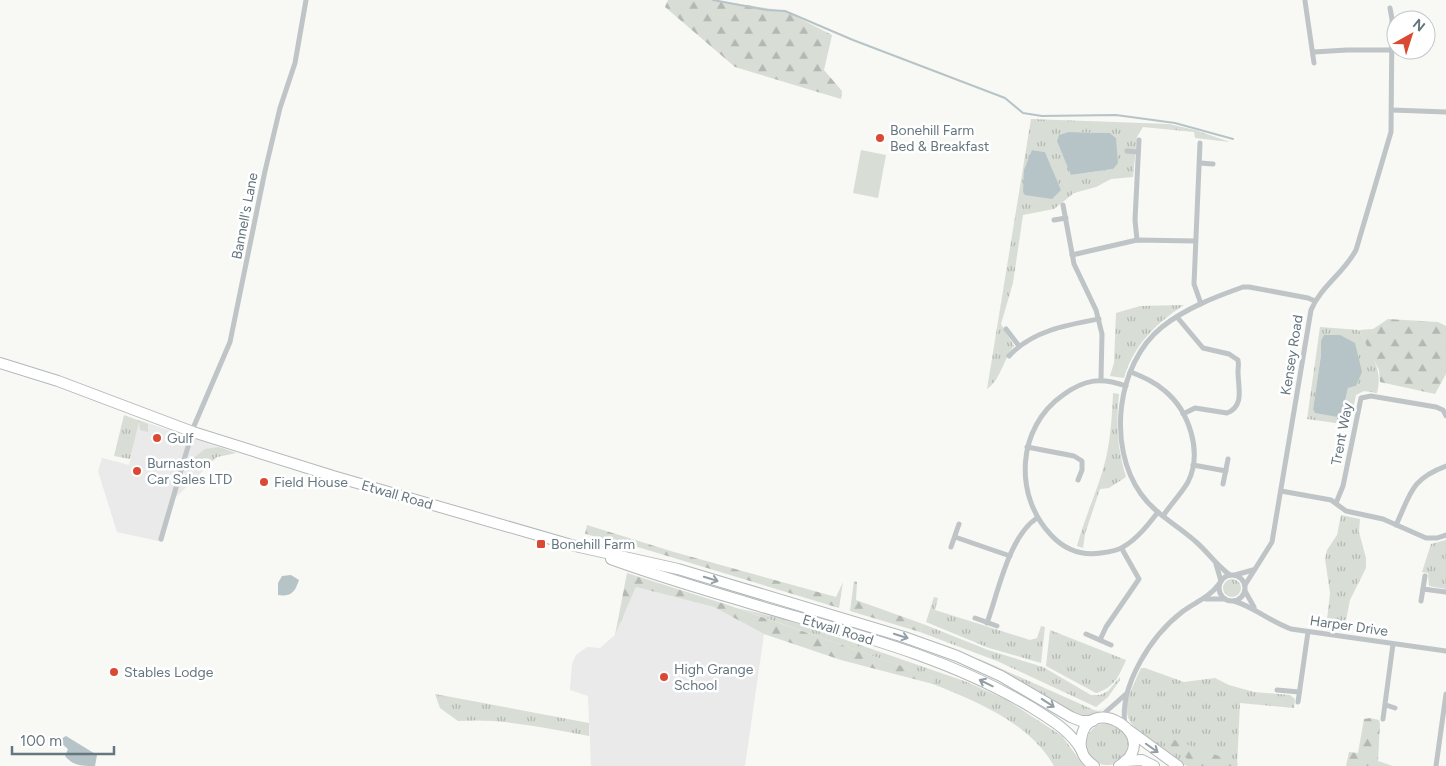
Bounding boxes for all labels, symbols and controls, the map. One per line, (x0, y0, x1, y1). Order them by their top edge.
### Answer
north arrow (1386, 10, 1436, 60)
text: N (1409, 15, 1428, 35)
place label: Bonehill Farm Bed & Breakfast (890, 122, 989, 155)
marker: Bonehill Farm Bed & Breakfast (874, 132, 886, 144)
street label: Bannell's Lane (228, 171, 262, 261)
street label: Kensey Road (1277, 314, 1307, 396)
street label: Trent Way (1328, 401, 1357, 467)
place label: Gulf (167, 430, 195, 447)
marker: Gulf (151, 432, 163, 444)
place label: Burnaston Car Sales LTD (147, 455, 232, 488)
marker: Burnaston Car Sales LTD (131, 465, 143, 477)
place label: Field House (274, 474, 348, 491)
marker: Field House (258, 476, 270, 488)
street label: Etwall Road (359, 477, 435, 513)
place label: Bonehill Farm (551, 536, 635, 553)
marker: Bonehill Farm (535, 538, 547, 550)
one-way arrow (703, 574, 719, 584)
street label: Etwall Road (800, 611, 876, 649)
street label: Harper Drive (1309, 612, 1390, 640)
one-way arrow (892, 631, 908, 641)
place label: High Grange School (674, 661, 754, 694)
place label: Stables Lodge (124, 664, 214, 681)
marker: Stables Lodge (108, 666, 120, 678)
marker: High Grange School (658, 671, 670, 683)
one-way arrow (979, 678, 994, 687)
one-way arrow (1041, 697, 1055, 708)
scale bar (12, 724, 115, 756)
text: 100 m (20, 732, 62, 750)
one-way arrow (1145, 743, 1159, 753)

